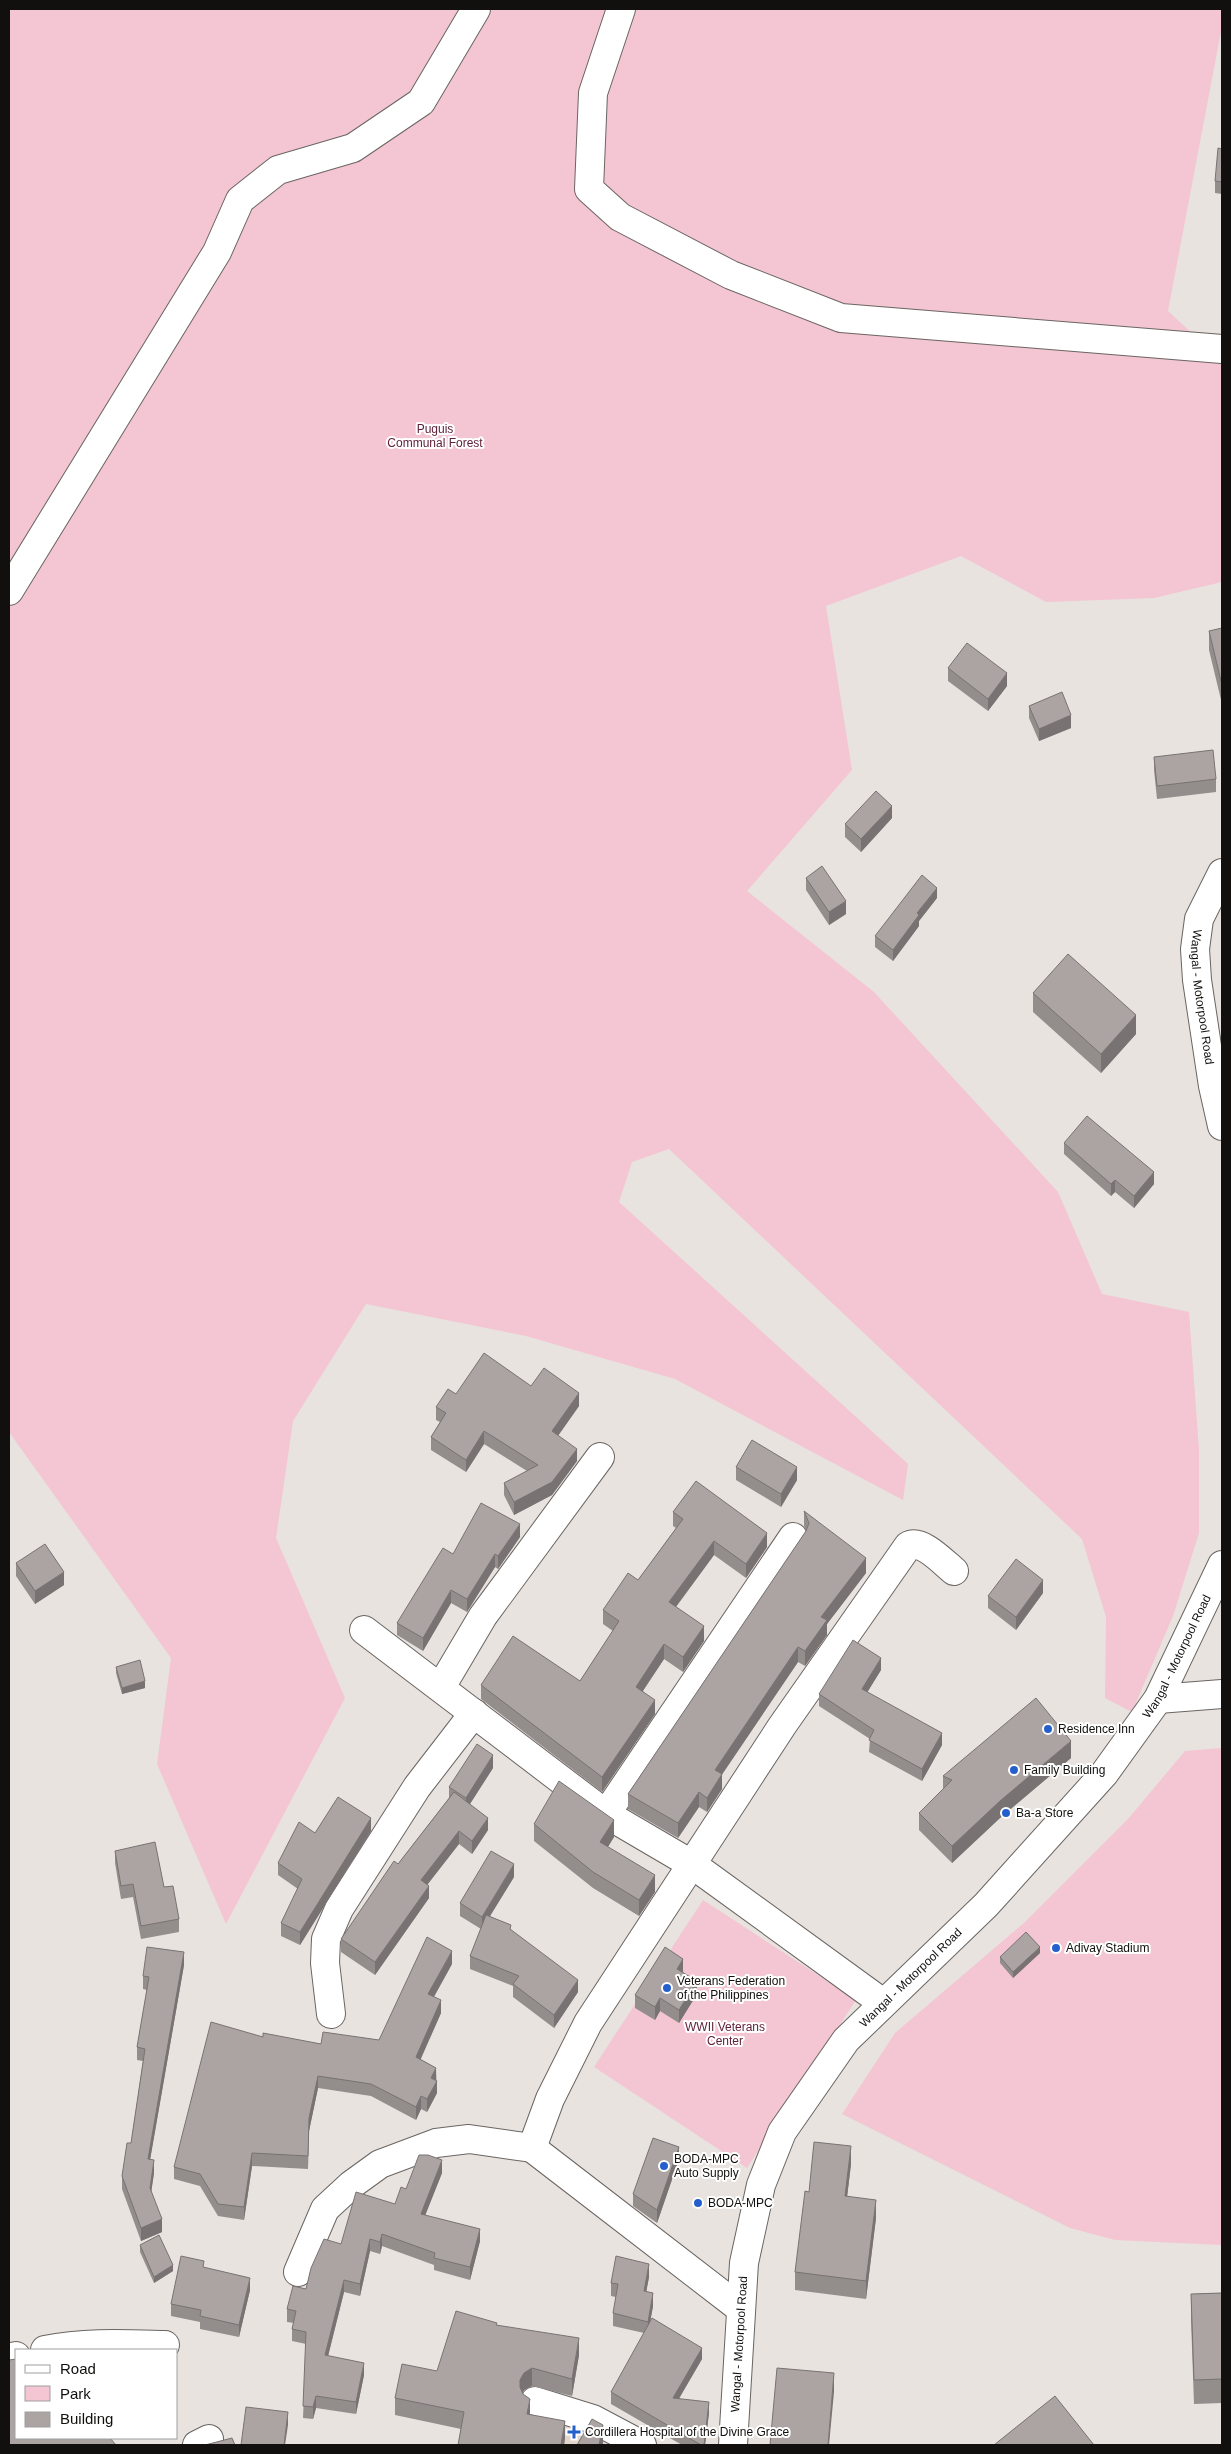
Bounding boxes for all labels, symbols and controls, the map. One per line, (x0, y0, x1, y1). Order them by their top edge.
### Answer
park label: Puguis Communal Forest (387, 422, 483, 450)
street label: Wangal - Motorpool Road (1188, 928, 1217, 1066)
street label: Wangal - Motorpool Road (1140, 1592, 1214, 1721)
place label: Residence Inn (1058, 1722, 1135, 1736)
marker: Residence Inn (1042, 1723, 1054, 1735)
place label: Family Building (1024, 1763, 1105, 1777)
marker: Family Building (1008, 1764, 1020, 1776)
place label: Ba-a Store (1016, 1806, 1074, 1820)
marker: Ba-a Store (1000, 1807, 1012, 1819)
street label: Wangal - Motorpool Road (857, 1925, 965, 2030)
place label: Adivay Stadium (1066, 1941, 1149, 1955)
marker: Adivay Stadium (1050, 1942, 1062, 1954)
place label: Veterans Federation of the Philippines (677, 1974, 785, 2002)
marker: Veterans Federation of the Philippines (661, 1982, 673, 1994)
park label: WWII Veterans Center (685, 2020, 765, 2048)
place label: BODA-MPC Auto Supply (674, 2152, 739, 2180)
marker: BODA-MPC Auto Supply (658, 2160, 670, 2172)
place label: BODA-MPC (708, 2196, 773, 2210)
marker: BODA-MPC (692, 2197, 704, 2209)
street label: Wangal - Motorpool Road (728, 2276, 750, 2413)
legend (15, 2349, 178, 2439)
text: Road (60, 2360, 96, 2377)
text: Park (60, 2385, 91, 2402)
text: Building (60, 2410, 113, 2427)
marker: Cordillera Hospital of the Divine Grace (567, 2425, 581, 2439)
place label: Cordillera Hospital of the Divine Grace (585, 2425, 789, 2439)

